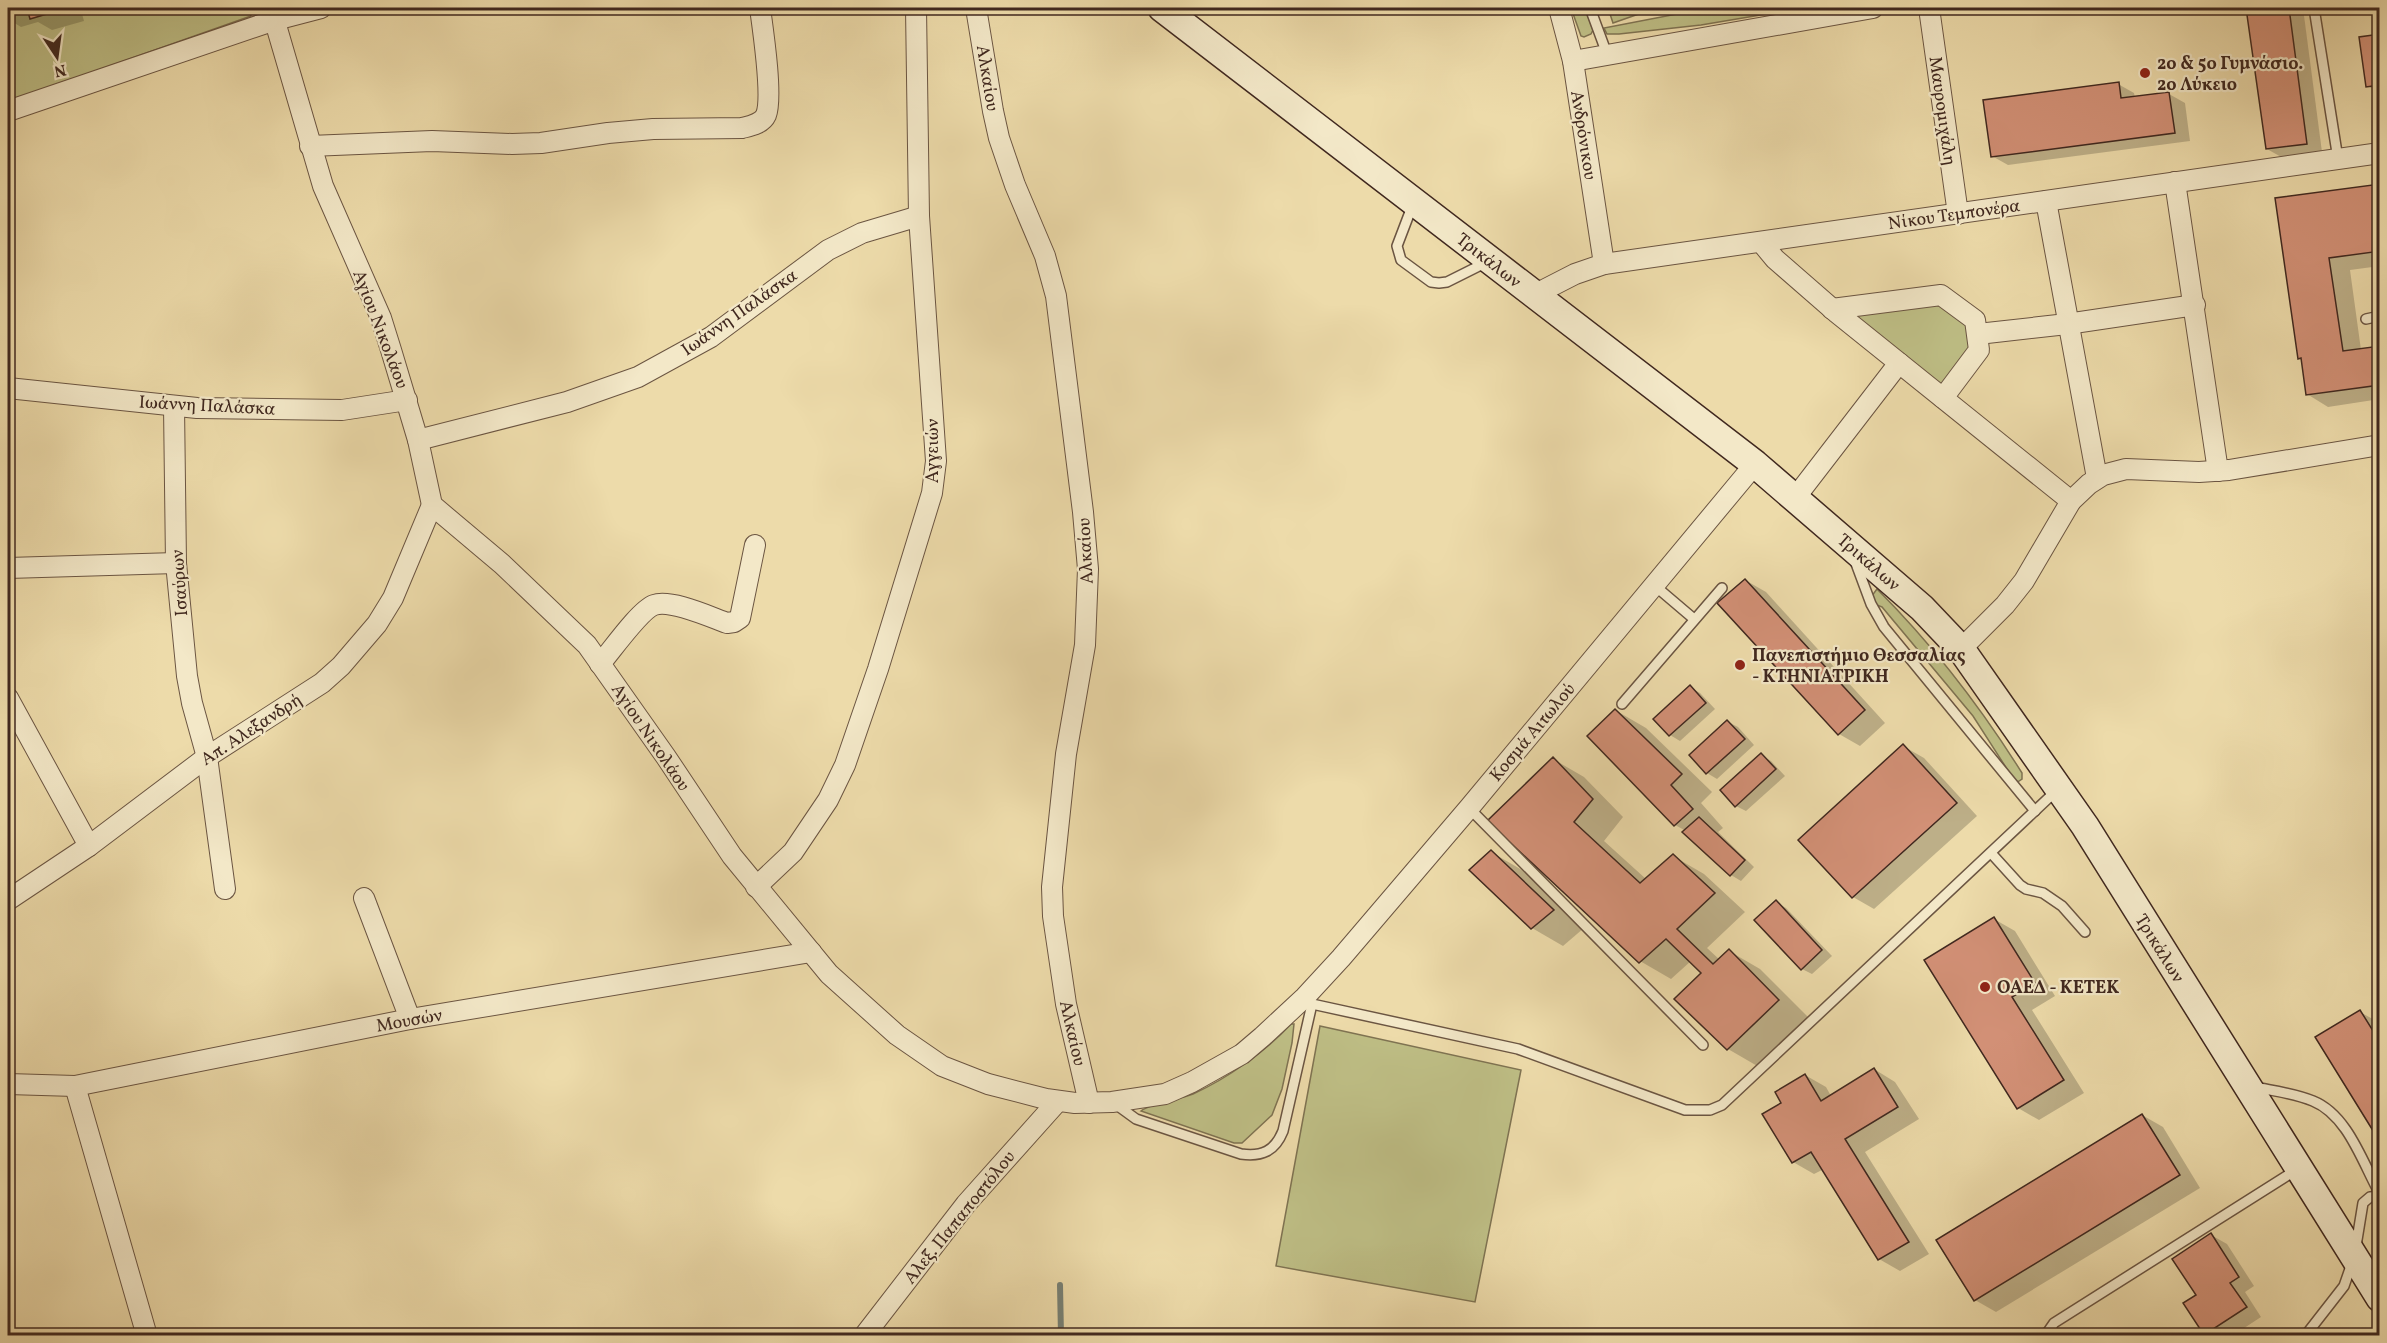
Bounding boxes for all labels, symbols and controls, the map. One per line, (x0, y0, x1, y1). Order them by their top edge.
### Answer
north arrow (27, 27, 87, 87)
street label: Αλκαίου (969, 43, 1004, 113)
place label: 2ο & 5ο Γυμνάσιο. 2ο Λύκειο (2157, 52, 2303, 98)
street label: Μαυρομιχάλη (1921, 55, 1962, 167)
text: N (51, 58, 68, 82)
marker: 2ο & 5ο Γυμνάσιο. 2ο Λύκειο (2138, 66, 2152, 80)
street label: Ανδρόνικου (1563, 89, 1602, 182)
street label: Νίκου Τεμπονέρα (1886, 194, 2022, 237)
street label: Τρικάλων (1450, 228, 1526, 295)
street label: Ιωάννη Παλάσκα (677, 264, 803, 363)
street label: Αγίου Νικολάου (345, 267, 414, 392)
street label: Ιωάννη Παλάσκα (138, 390, 276, 423)
street label: Αγγειών (921, 419, 946, 483)
street label: Αλκαίου (1072, 517, 1101, 585)
street label: Τρικάλων (1831, 529, 1905, 598)
street label: Ισαύρων (166, 548, 195, 617)
place label: Πανεπιστήμιο Θεσσαλίας - ΚΤΗΝΙΑΤΡΙΚΗ (1752, 644, 1965, 690)
marker: Πανεπιστήμιο Θεσσαλίας - ΚΤΗΝΙΑΤΡΙΚΗ (1733, 658, 1747, 672)
street label: Κοσμά Αιτωλού (1484, 678, 1582, 788)
street label: Αγίου Νικολάου (604, 679, 695, 797)
street label: Απ. Αλεξανδρή (196, 688, 308, 772)
street label: Τρικάλων (2128, 910, 2190, 988)
place label: ΟΑΕΔ - ΚΕΤΕΚ (1997, 976, 2119, 1001)
marker: ΟΑΕΔ - ΚΕΤΕΚ (1978, 980, 1992, 994)
street label: Αλκαίου (1052, 998, 1091, 1069)
street label: Μουσών (374, 1003, 444, 1040)
street label: Αλεξ. Παπαποστόλου (898, 1146, 1022, 1290)

